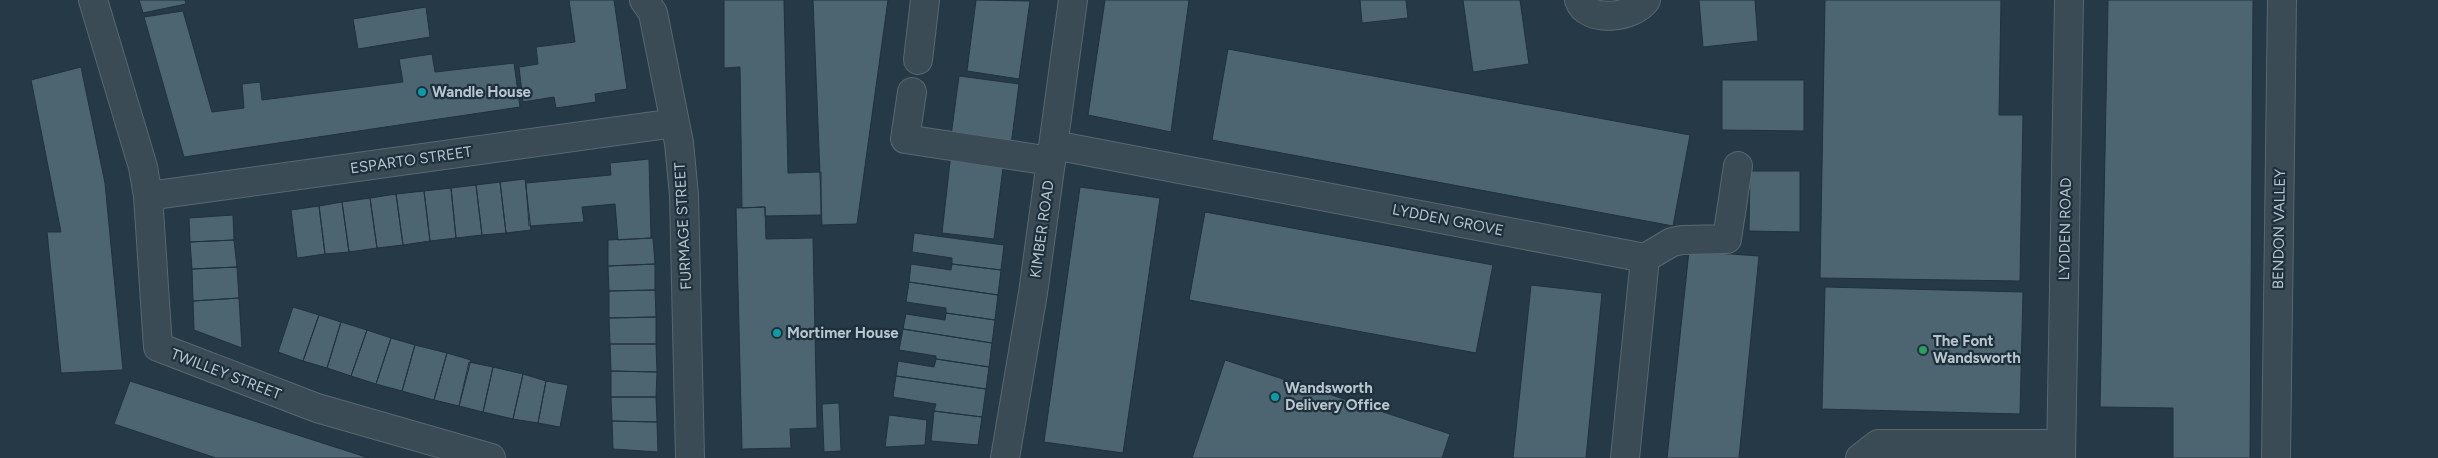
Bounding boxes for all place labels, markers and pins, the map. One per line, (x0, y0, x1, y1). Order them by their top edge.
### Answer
place label: Wandle House (432, 83, 532, 101)
marker: Wandle House (416, 86, 428, 98)
place label: Mortimer House (787, 324, 899, 342)
marker: Mortimer House (771, 327, 783, 339)
place label: The Font Wandsworth (1933, 332, 2021, 367)
marker: The Font Wandsworth (1917, 344, 1929, 356)
place label: Wandsworth Delivery Office (1285, 379, 1390, 414)
marker: Wandsworth Delivery Office (1269, 391, 1281, 403)

